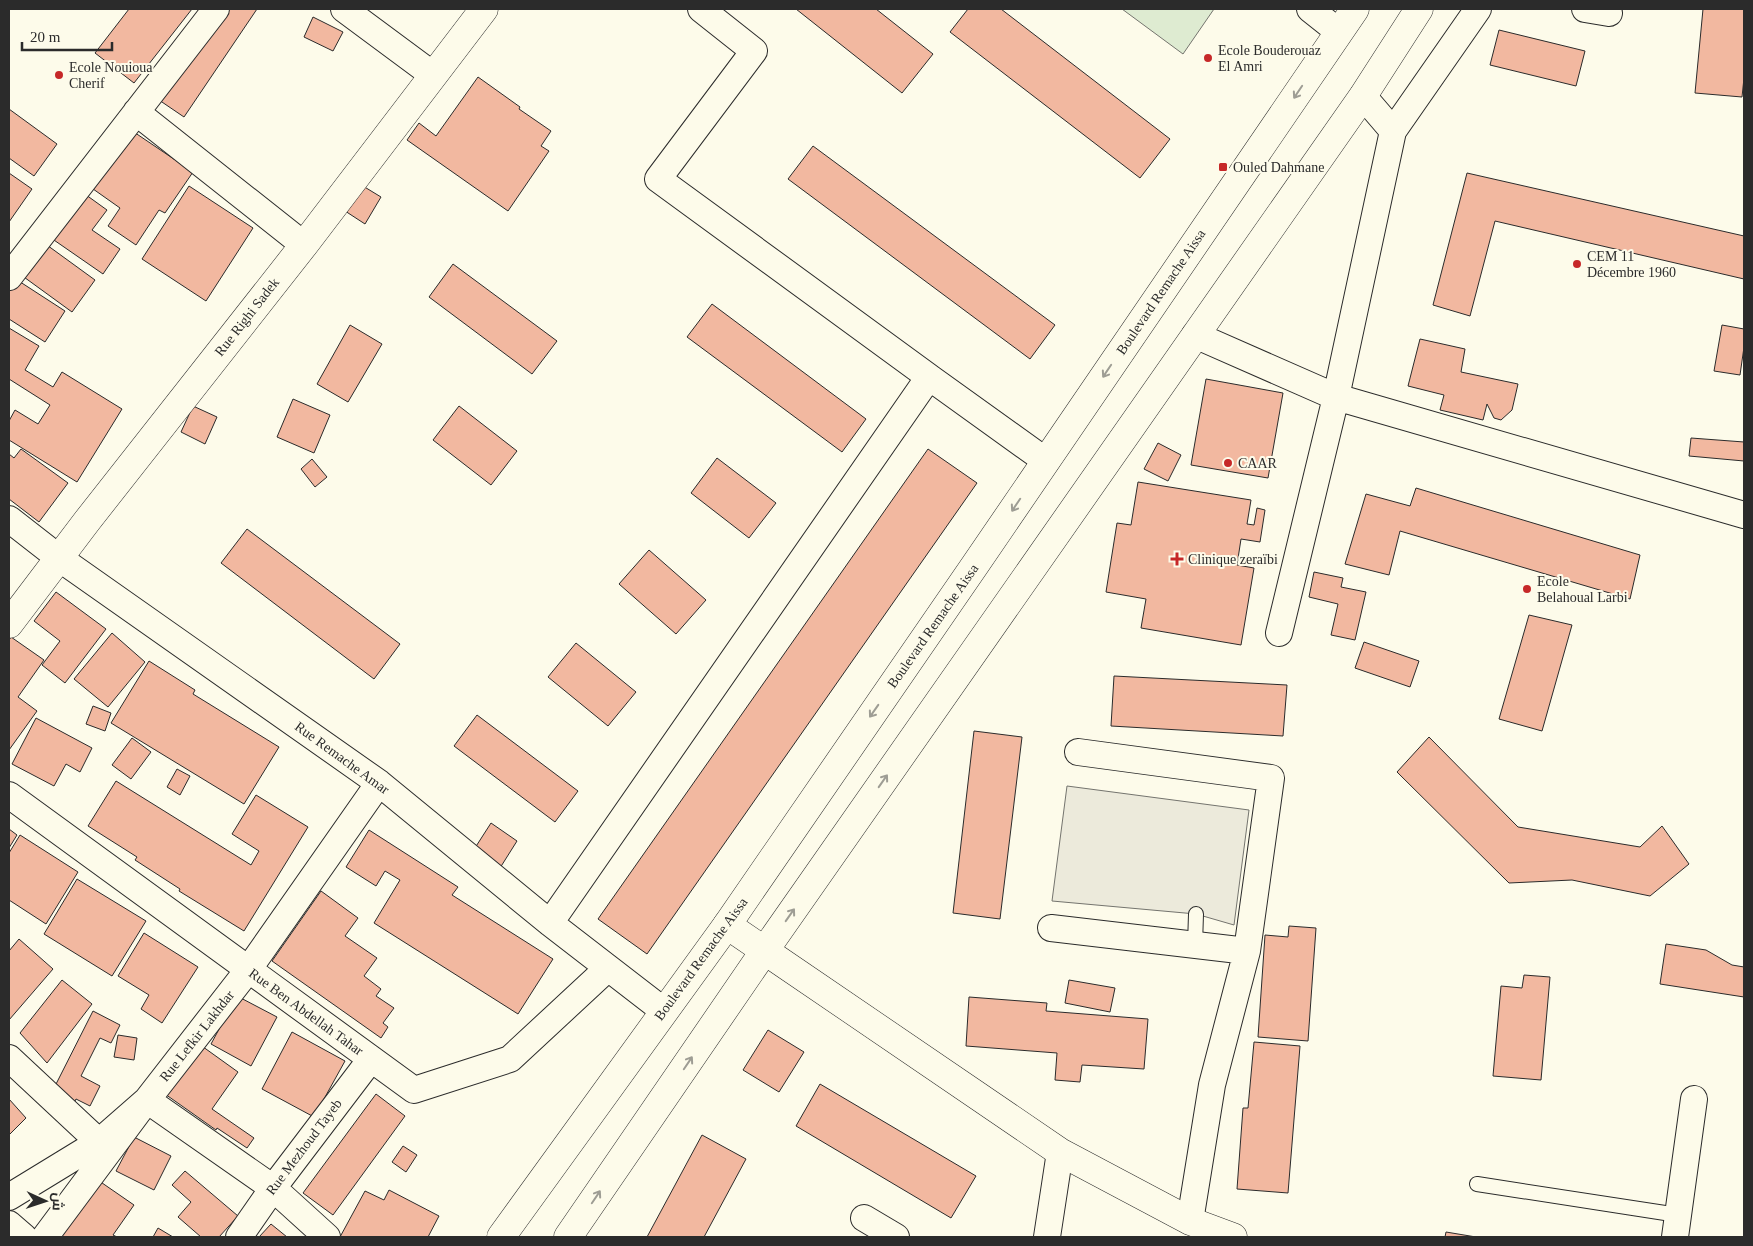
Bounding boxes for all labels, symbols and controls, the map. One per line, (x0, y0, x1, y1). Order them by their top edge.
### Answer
scale bar (22, 20, 112, 52)
text: 20 m (30, 29, 61, 45)
place label: Ecole Bouderouaz El Amri (1218, 43, 1321, 74)
marker: Ecole Bouderouaz El Amri (1202, 52, 1214, 64)
place label: Ecole Nouioua Cherif (69, 60, 153, 91)
marker: Ecole Nouioua Cherif (53, 69, 65, 81)
one-way arrow (1293, 85, 1303, 99)
place label: Ouled Dahmane (1233, 160, 1324, 175)
marker: Ouled Dahmane (1217, 161, 1229, 173)
street label: Boulevard Remache Aissa (1113, 226, 1209, 357)
place label: CEM 11 Décembre 1960 (1587, 249, 1676, 280)
marker: CEM 11 Décembre 1960 (1571, 258, 1583, 270)
street label: Rue Righi Sadek (212, 275, 282, 359)
one-way arrow (1102, 364, 1113, 378)
place label: CAAR (1238, 456, 1278, 471)
marker: CAAR (1222, 457, 1234, 469)
one-way arrow (1011, 498, 1021, 512)
marker: Clinique zeraïbi (1170, 552, 1184, 566)
place label: Clinique zeraïbi (1188, 552, 1278, 567)
street label: Boulevard Remache Aissa (884, 561, 982, 691)
place label: Ecole Belahoual Larbi (1537, 574, 1628, 605)
marker: Ecole Belahoual Larbi (1521, 583, 1533, 595)
one-way arrow (869, 704, 879, 718)
street label: Rue Remache Amar (292, 719, 392, 797)
one-way arrow (878, 775, 888, 789)
street label: Boulevard Remache Aissa (652, 894, 751, 1023)
one-way arrow (785, 908, 795, 922)
street label: Rue Ben Abdellah Tahar (246, 966, 366, 1059)
street label: Rue Lefkir Lakhdar (157, 987, 237, 1084)
one-way arrow (683, 1056, 693, 1070)
street label: Rue Mezhoud Tayeb (263, 1096, 345, 1198)
north arrow (20, 1176, 70, 1226)
one-way arrow (591, 1190, 601, 1204)
text: ش (49, 1192, 66, 1211)

